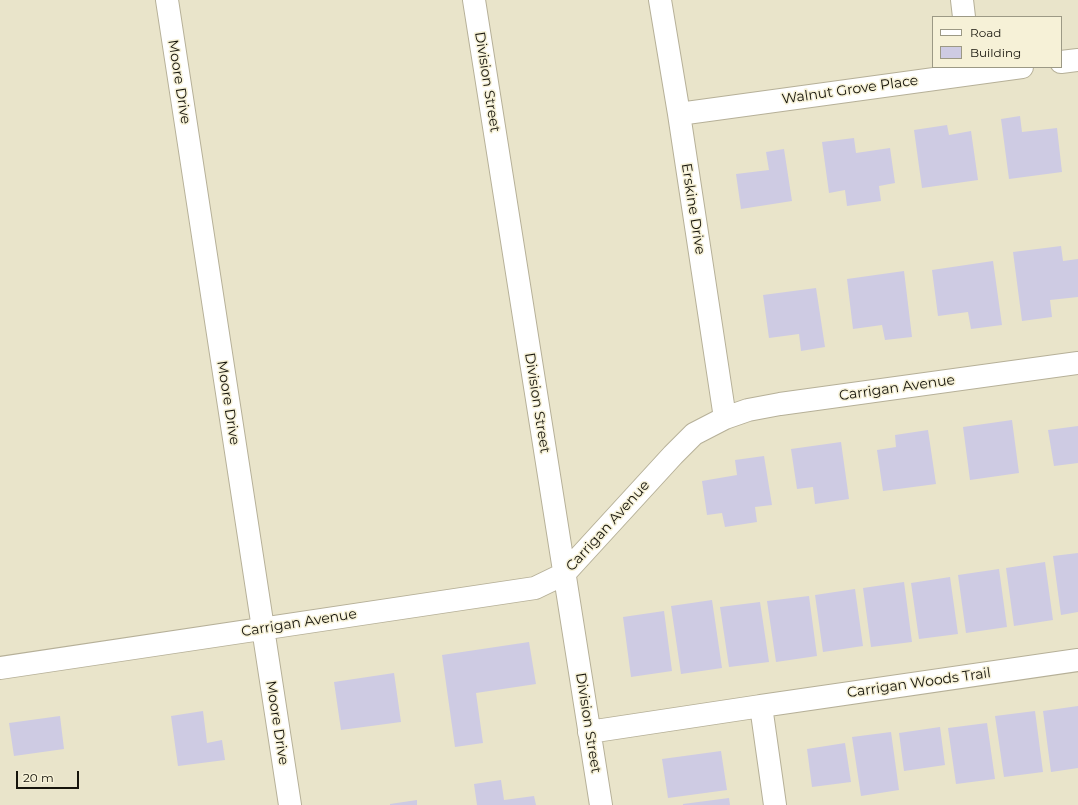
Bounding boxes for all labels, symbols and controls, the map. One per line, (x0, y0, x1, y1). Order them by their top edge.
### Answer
legend (932, 16, 1062, 68)
text: Road (970, 25, 1001, 40)
street label: Division Street (471, 31, 503, 133)
street label: Moore Drive (164, 39, 194, 125)
text: Building (970, 45, 1021, 60)
street label: Walnut Grove Place (781, 72, 919, 108)
street label: Erskine Drive (677, 162, 709, 256)
street label: Division Street (521, 352, 553, 454)
street label: Moore Drive (213, 360, 243, 446)
street label: Carrigan Avenue (838, 372, 956, 404)
street label: Carrigan Avenue (563, 477, 653, 575)
street label: Carrigan Avenue (240, 606, 358, 640)
street label: Carrigan Woods Trail (846, 665, 992, 701)
street label: Division Street (572, 672, 604, 774)
street label: Moore Drive (262, 680, 292, 766)
scale bar (18, 763, 81, 789)
text: 20 m (23, 770, 54, 785)

